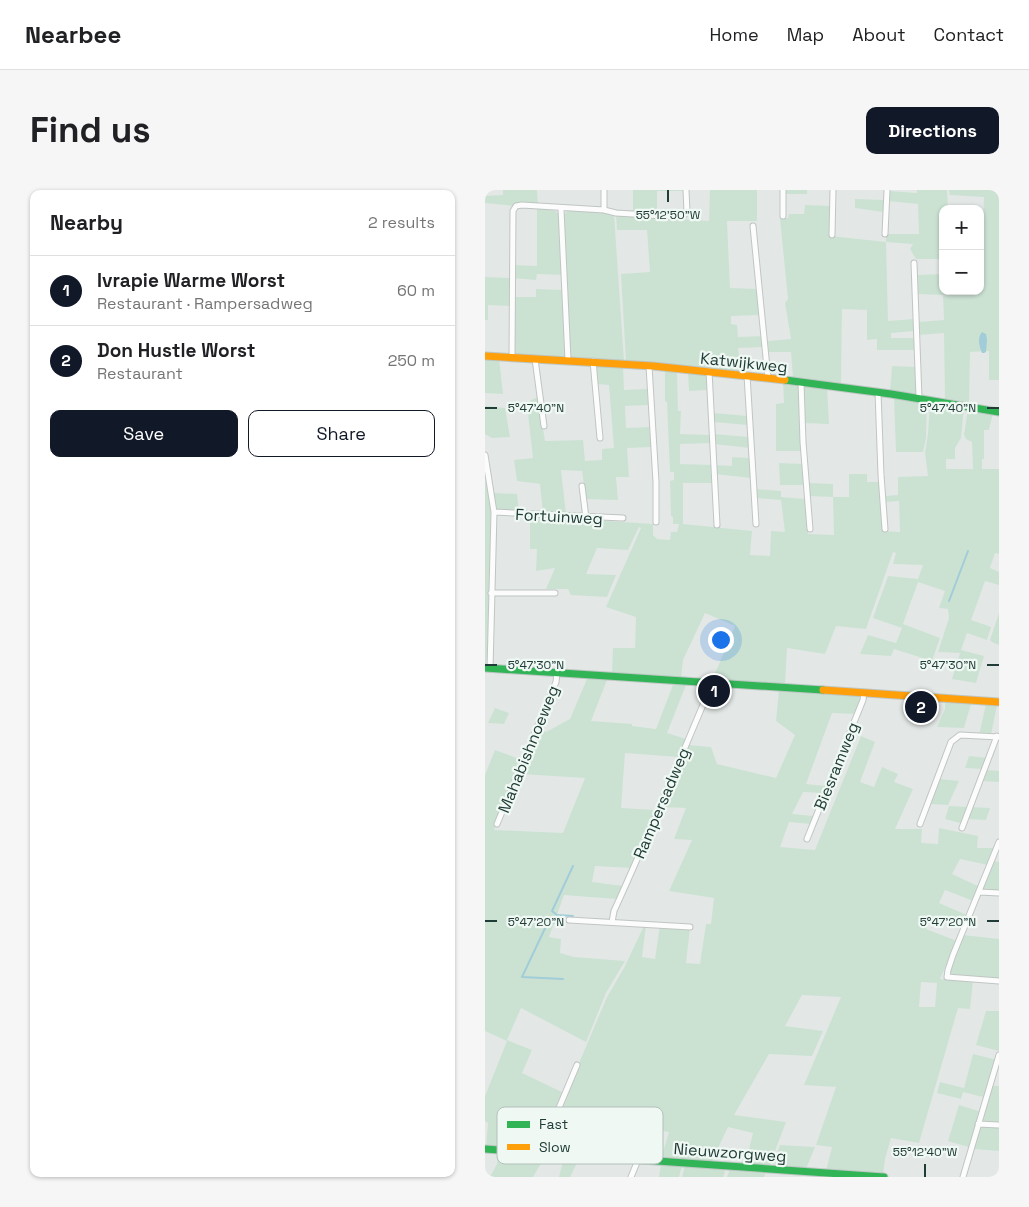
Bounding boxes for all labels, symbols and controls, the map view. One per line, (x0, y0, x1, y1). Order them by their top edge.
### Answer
text: Nearbee (25, 19, 121, 50)
text: Home (710, 23, 759, 46)
text: Map (787, 23, 824, 46)
text: About (852, 23, 906, 46)
text: Contact (934, 23, 1004, 46)
button: Directions (866, 107, 999, 154)
text: Find us (30, 108, 151, 152)
map controls (939, 205, 984, 295)
button: + (939, 205, 984, 250)
text: 55°12'50"W (636, 207, 701, 223)
text: Nearby (50, 209, 123, 236)
text: 2 results (368, 212, 435, 233)
button: − (939, 250, 984, 295)
text: Ivrapie Warme Worst (97, 268, 285, 293)
text: 1 (62, 280, 70, 301)
text: 60 m (397, 280, 435, 301)
text: Restaurant · Rampersadweg (97, 293, 313, 314)
text: Don Hustle Worst (97, 338, 255, 363)
street label: Katwijkweg (699, 347, 789, 378)
text: 2 (61, 350, 71, 371)
text: 250 m (388, 350, 435, 371)
text: Restaurant (97, 363, 183, 384)
text: 5°47'40"N (508, 400, 564, 416)
text: 5°47'40"N (920, 400, 976, 416)
button: Save (50, 410, 238, 457)
button: Share (248, 410, 435, 457)
street label: Fortuinweg (515, 504, 603, 529)
your location (708, 627, 734, 653)
text: 5°47'30"N (508, 657, 564, 673)
text: 5°47'30"N (920, 657, 976, 673)
pin: 1 (698, 672, 730, 710)
street label: Mahabishnoeweg (493, 682, 564, 816)
pin: 2 (905, 688, 937, 726)
street label: Biesramweg (809, 719, 864, 813)
street label: Rampersadweg (629, 744, 694, 862)
text: 5°47'20"N (508, 914, 564, 930)
text: 5°47'20"N (920, 914, 976, 930)
legend (497, 1107, 663, 1164)
text: Fast (539, 1115, 568, 1133)
text: Slow (539, 1138, 571, 1156)
street label: Nieuwzorgweg (673, 1138, 787, 1167)
text: 55°12'40"W (893, 1144, 958, 1160)

